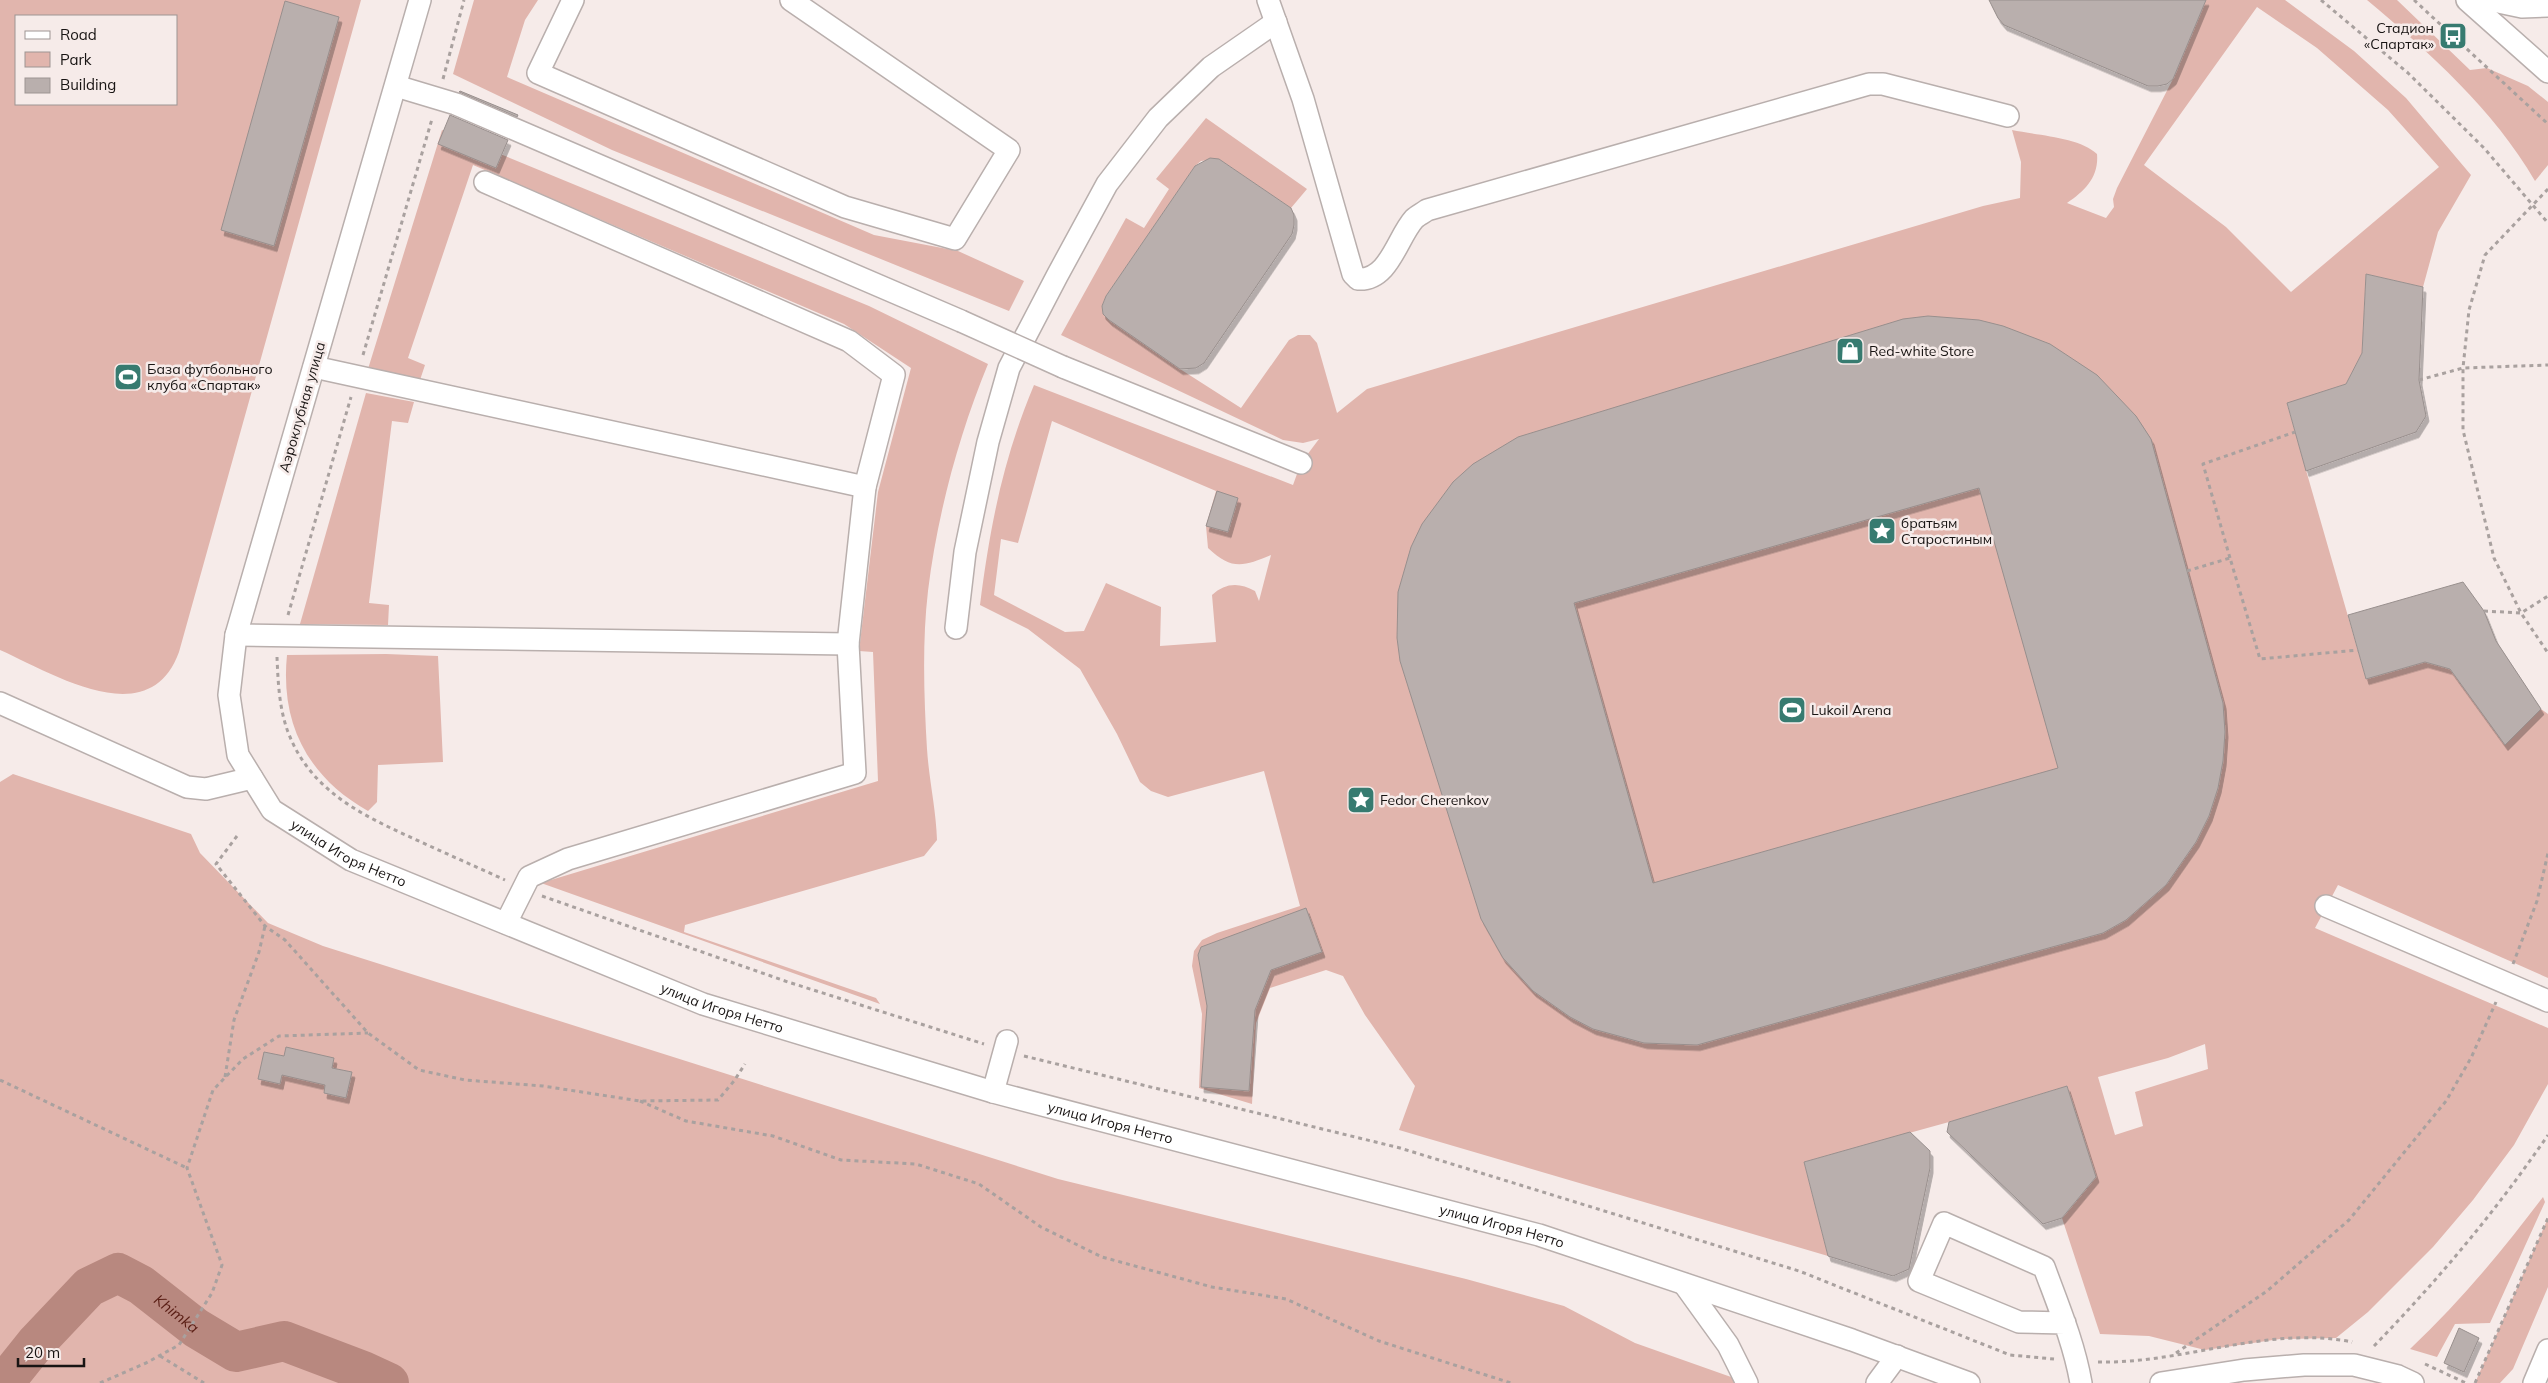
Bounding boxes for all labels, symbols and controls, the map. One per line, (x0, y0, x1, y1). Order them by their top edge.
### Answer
legend (15, 15, 178, 105)
place label: Стадион «Спартак» (2364, 19, 2434, 53)
bus stop icon: Стадион «Спартак» (2438, 21, 2468, 51)
text: Road (60, 25, 97, 44)
text: Park (60, 50, 92, 69)
text: Building (60, 75, 116, 94)
shop icon: Red-white Store (1835, 336, 1865, 366)
street label: Аэроклубная улица (275, 340, 329, 474)
place label: Red-white Store (1869, 342, 1974, 360)
place label: База футбольного клуба «Спартак» (147, 360, 273, 394)
sports icon: База футбольного клуба «Спартак» (113, 362, 143, 392)
place label: братьям Старостиным (1901, 514, 1992, 548)
place icon: братьям Старостиным (1867, 516, 1897, 546)
sports icon: Lukoil Arena (1777, 695, 1807, 725)
place label: Lukoil Arena (1811, 701, 1891, 719)
place icon: Fedor Cherenkov (1346, 785, 1376, 815)
place label: Fedor Cherenkov (1380, 791, 1489, 809)
street label: улица Игоря Нетто (287, 815, 409, 891)
street label: улица Игоря Нетто (658, 979, 786, 1037)
street label: улица Игоря Нетто (1046, 1098, 1175, 1148)
street label: улица Игоря Нетто (1438, 1200, 1567, 1252)
water label: Khimka (151, 1290, 203, 1336)
scale bar (18, 1336, 84, 1368)
text: 20 m (25, 1343, 60, 1362)

